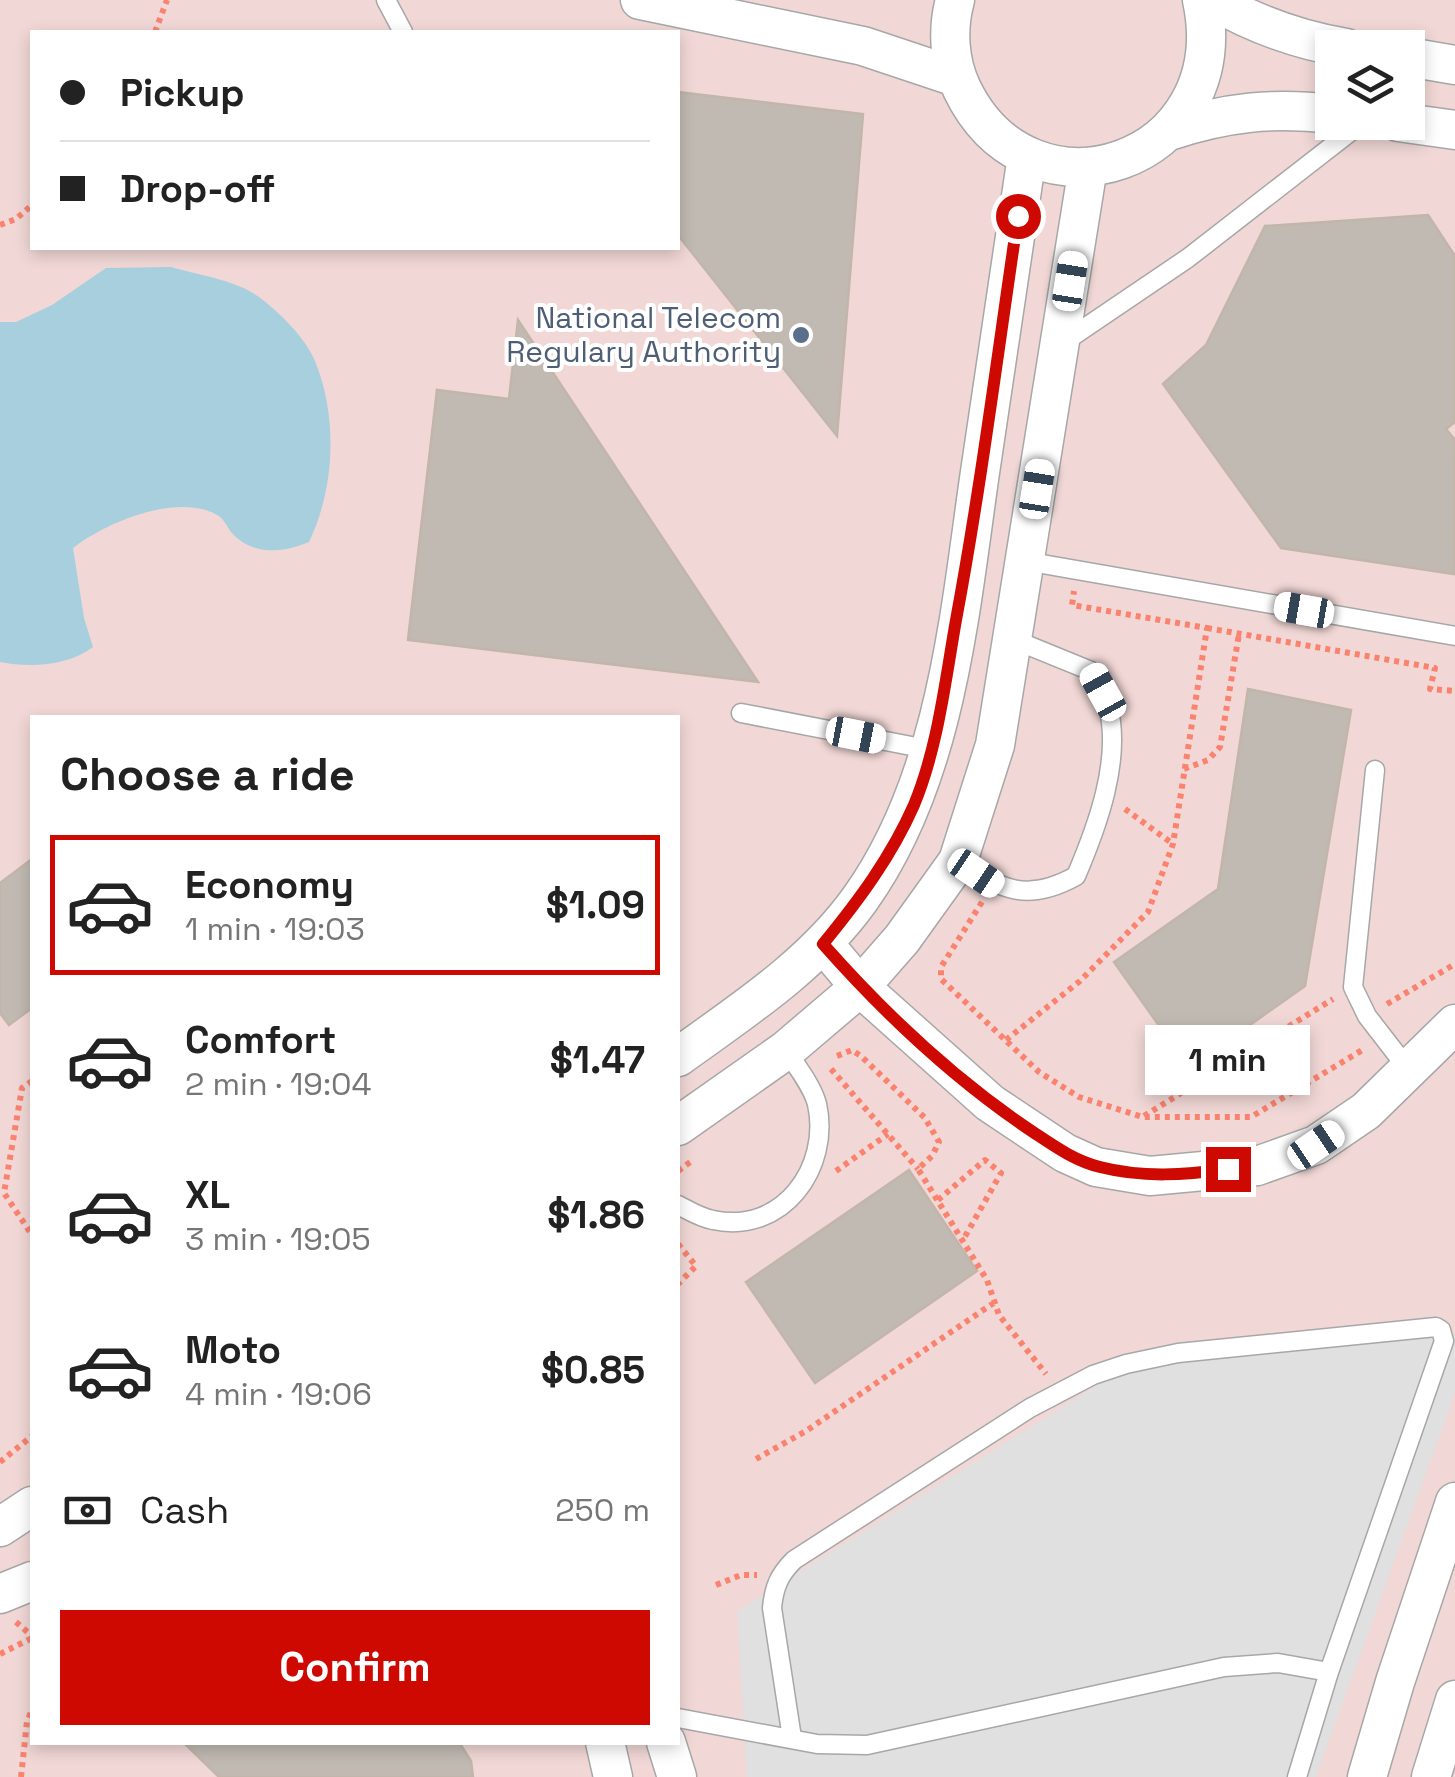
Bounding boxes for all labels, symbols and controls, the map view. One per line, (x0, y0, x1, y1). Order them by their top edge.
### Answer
map controls (1315, 30, 1425, 140)
button: layers (1315, 30, 1425, 140)
text: Pickup (120, 69, 244, 117)
text: Drop-off (120, 165, 275, 213)
route start (996, 194, 1041, 239)
car (1050, 249, 1090, 313)
place label: National Telecom Regulary Authority (506, 298, 781, 371)
marker: National Telecom Regulary Authority (790, 324, 812, 346)
car (1017, 457, 1057, 521)
car (1272, 590, 1336, 630)
car (1075, 658, 1131, 726)
car (824, 715, 888, 755)
text: Choose a ride (60, 746, 355, 803)
car (943, 844, 1009, 902)
icon: car (65, 860, 155, 950)
text: Economy (185, 861, 354, 909)
text: $1.09 (546, 881, 645, 929)
text: 1 min · 19:03 (185, 909, 365, 949)
icon: car (65, 1015, 155, 1105)
text: Comfort (185, 1016, 336, 1064)
callout: 1 min (1146, 1024, 1310, 1094)
text: $1.47 (550, 1036, 645, 1084)
text: 1 min (1188, 1040, 1267, 1080)
text: 2 min · 19:04 (185, 1064, 372, 1104)
car (1283, 1116, 1349, 1174)
route end (1206, 1147, 1251, 1192)
icon: car (65, 1170, 155, 1260)
text: XL (185, 1171, 230, 1219)
text: $1.86 (547, 1191, 645, 1239)
text: 3 min · 19:05 (185, 1219, 371, 1259)
icon: car (65, 1325, 155, 1415)
text: Moto (185, 1326, 281, 1374)
text: $0.85 (541, 1346, 645, 1394)
text: 4 min · 19:06 (185, 1374, 372, 1414)
icon: cash (60, 1483, 115, 1538)
text: Cash (140, 1486, 229, 1534)
text: 250 m (555, 1490, 650, 1530)
button: Confirm (60, 1610, 650, 1725)

